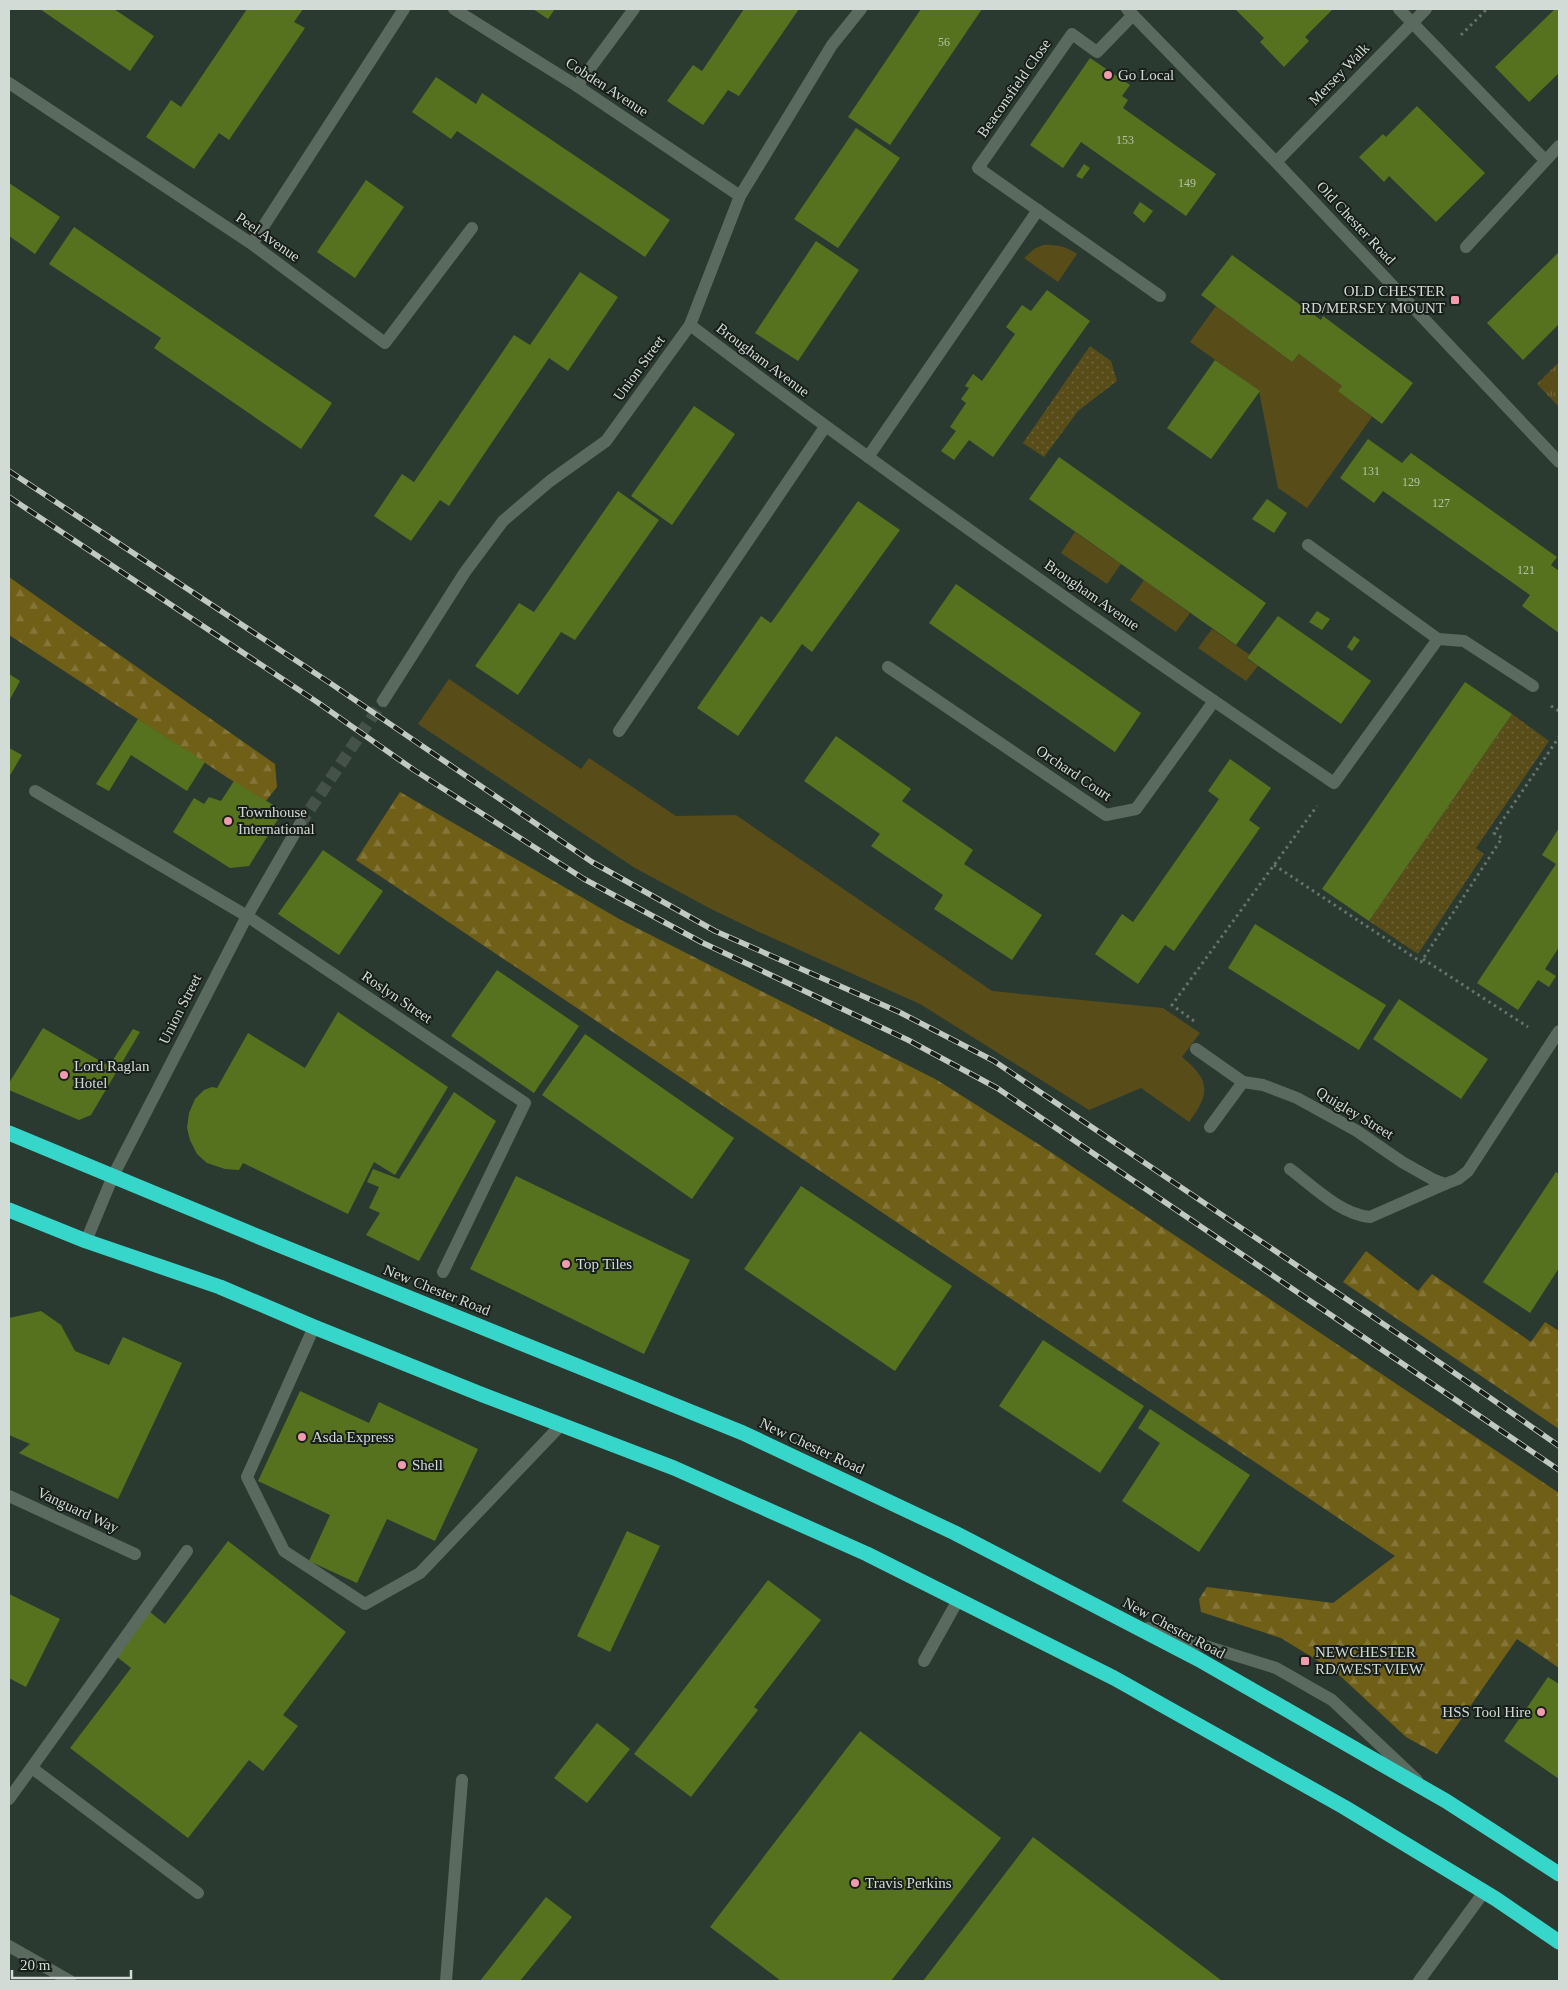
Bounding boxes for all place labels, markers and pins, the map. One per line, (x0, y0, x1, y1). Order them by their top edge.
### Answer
place label: Go Local (1118, 67, 1174, 83)
marker: Go Local (1102, 69, 1114, 81)
place label: OLD CHESTER RD/MERSEY MOUNT (1301, 283, 1445, 316)
marker: OLD CHESTER RD/MERSEY MOUNT (1449, 294, 1461, 306)
place label: Townhouse International (238, 804, 315, 837)
marker: Townhouse International (222, 815, 234, 827)
place label: Lord Raglan Hotel (74, 1058, 150, 1091)
marker: Lord Raglan Hotel (58, 1069, 70, 1081)
place label: Top Tiles (576, 1256, 632, 1272)
marker: Top Tiles (560, 1258, 572, 1270)
place label: Asda Express (312, 1429, 394, 1445)
marker: Asda Express (296, 1431, 308, 1443)
place label: Shell (412, 1457, 443, 1473)
marker: Shell (396, 1459, 408, 1471)
place label: NEWCHESTER RD/WEST VIEW (1315, 1644, 1424, 1677)
marker: NEWCHESTER RD/WEST VIEW (1299, 1655, 1311, 1667)
place label: HSS Tool Hire (1442, 1704, 1531, 1720)
marker: HSS Tool Hire (1535, 1706, 1547, 1718)
place label: Travis Perkins (865, 1875, 952, 1891)
marker: Travis Perkins (849, 1877, 861, 1889)

